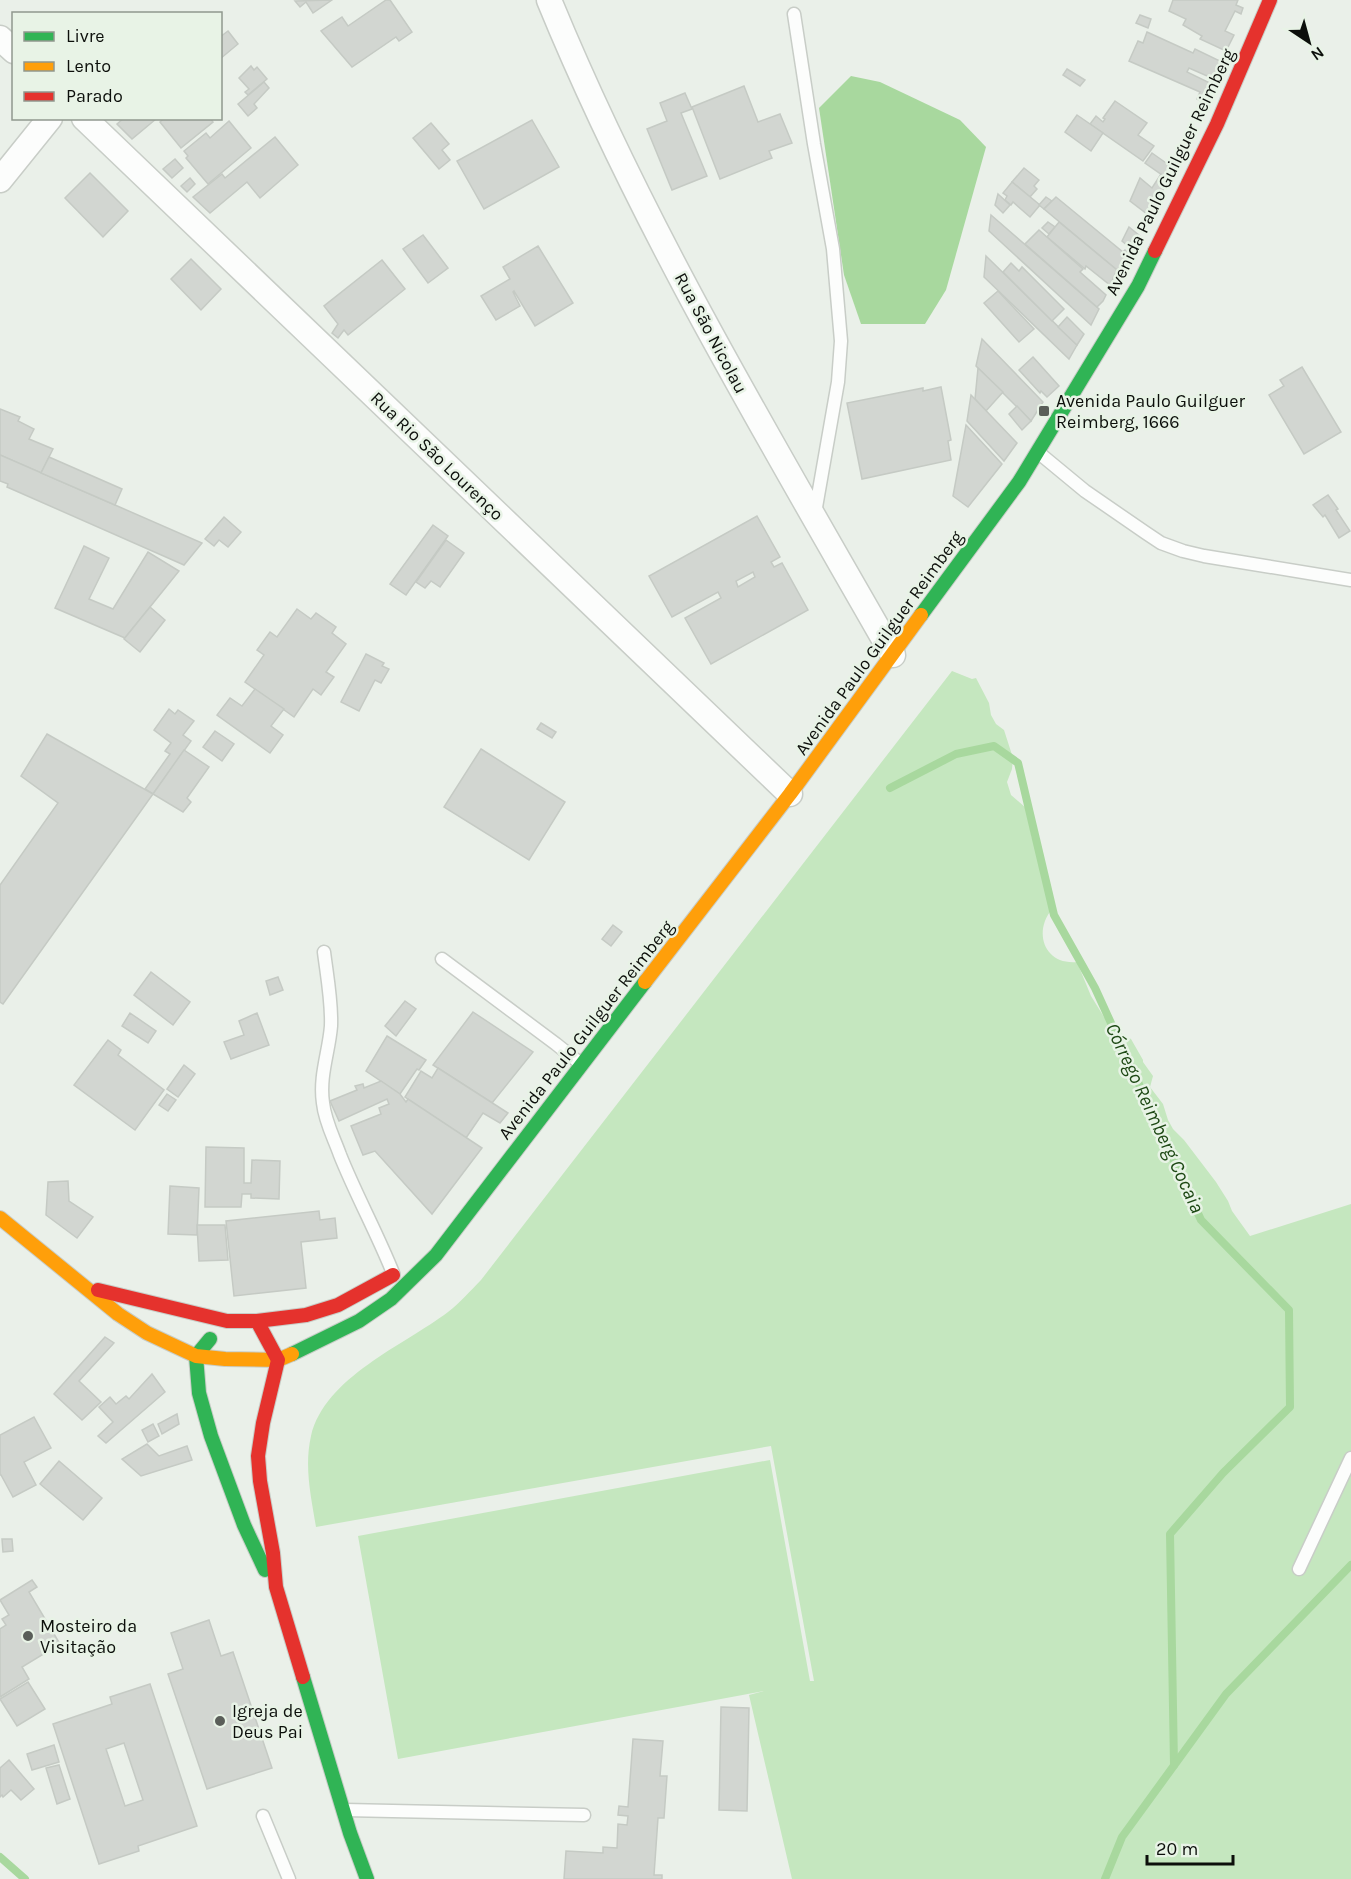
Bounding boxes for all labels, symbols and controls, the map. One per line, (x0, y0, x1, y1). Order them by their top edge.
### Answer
legend (12, 12, 222, 120)
north arrow (1279, 12, 1339, 72)
text: Livre (66, 25, 105, 47)
text: N (1307, 43, 1328, 65)
street label: Avenida Paulo Guilguer Reimberg (1100, 45, 1240, 299)
text: Lento (66, 55, 111, 77)
text: Parado (66, 85, 123, 107)
street label: Rua São Nicolau (670, 269, 752, 397)
street label: Rua Rio São Lourenço (366, 387, 508, 525)
place label: Avenida Paulo Guilguer Reimberg, 1666 (1056, 390, 1245, 433)
marker: Avenida Paulo Guilguer Reimberg, 1666 (1037, 404, 1051, 418)
street label: Avenida Paulo Guilguer Reimberg (790, 527, 968, 759)
street label: Avenida Paulo Guilguer Reimberg (494, 916, 678, 1144)
water label: Córrego Reimberg Cocaia (1101, 1019, 1209, 1217)
place label: Mosteiro da Visitação (40, 1615, 137, 1658)
marker: Mosteiro da Visitação (21, 1629, 35, 1643)
place label: Igreja de Deus Pai (232, 1700, 303, 1743)
marker: Igreja de Deus Pai (213, 1714, 227, 1728)
scale bar (1147, 1828, 1232, 1866)
text: 20 m (1156, 1838, 1198, 1860)

